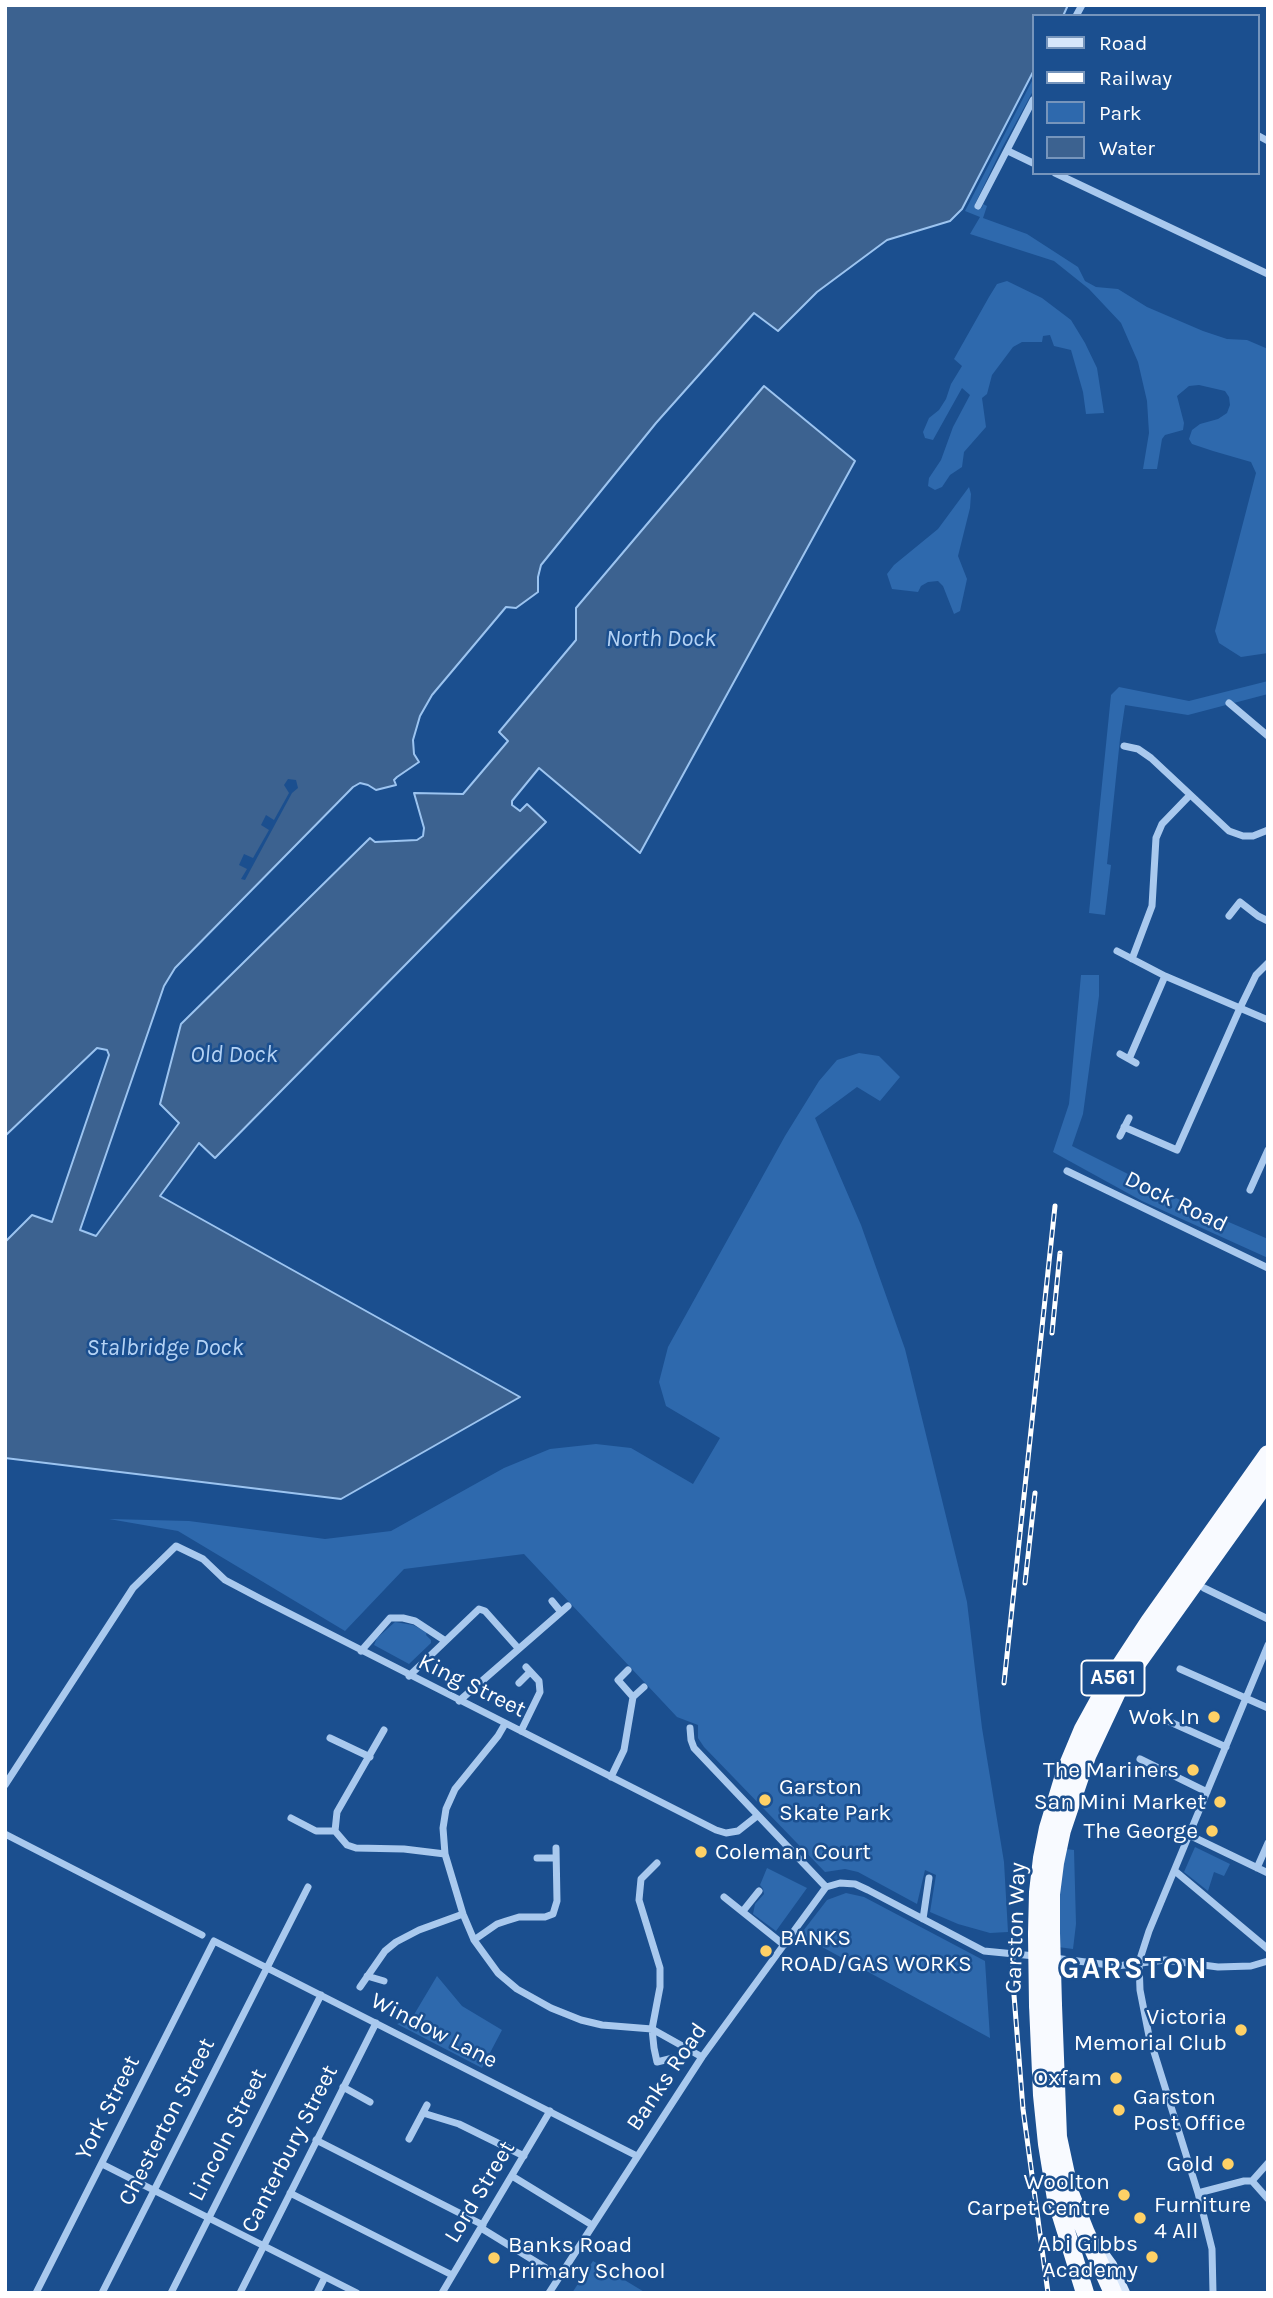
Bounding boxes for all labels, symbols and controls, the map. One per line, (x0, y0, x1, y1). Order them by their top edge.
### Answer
legend (1032, 14, 1259, 175)
text: Road (1099, 31, 1147, 55)
text: Railway (1099, 66, 1172, 90)
text: Park (1099, 101, 1142, 125)
text: Water (1099, 136, 1155, 160)
water label: North Dock (606, 625, 716, 653)
water label: Old Dock (190, 1041, 278, 1069)
street label: Dock Road (1120, 1165, 1232, 1239)
water label: Stalbridge Dock (86, 1334, 244, 1362)
street label: King Street (414, 1648, 530, 1724)
road number: A561 (1082, 1660, 1144, 1696)
place label: Wok In (1129, 1703, 1200, 1731)
marker: Wok In (1206, 1709, 1222, 1725)
place label: The Mariners (1043, 1756, 1179, 1784)
marker: The Mariners (1185, 1762, 1201, 1778)
place label: Garston Skate Park (779, 1773, 891, 1827)
place label: San Mini Market (1034, 1788, 1206, 1816)
marker: Garston Skate Park (757, 1792, 773, 1808)
marker: San Mini Market (1212, 1794, 1228, 1810)
place label: The George (1083, 1817, 1198, 1845)
marker: The George (1204, 1823, 1220, 1839)
place label: Coleman Court (715, 1838, 871, 1866)
marker: Coleman Court (693, 1844, 709, 1860)
street label: Garston Way (1000, 1862, 1032, 1994)
place label: BANKS ROAD/GAS WORKS (780, 1924, 972, 1978)
marker: BANKS ROAD/GAS WORKS (758, 1943, 774, 1959)
district label: GARSTON (1060, 1951, 1208, 1987)
street label: Window Lane (366, 1987, 502, 2075)
place label: Victoria Memorial Club (1074, 2003, 1227, 2057)
street label: Banks Road (621, 2018, 713, 2136)
marker: Victoria Memorial Club (1233, 2022, 1249, 2038)
street label: Chesterton Street (113, 2034, 221, 2210)
street label: York Street (70, 2051, 146, 2165)
street label: Canterbury Street (236, 2061, 344, 2237)
street label: Lincoln Street (183, 2064, 273, 2206)
place label: Oxfam (1033, 2064, 1102, 2092)
marker: Oxfam (1108, 2070, 1124, 2086)
place label: Garston Post Office (1133, 2083, 1246, 2137)
marker: Garston Post Office (1111, 2102, 1127, 2118)
street label: Lord Street (439, 2136, 521, 2248)
place label: Gold (1167, 2150, 1214, 2178)
marker: Gold (1220, 2156, 1236, 2172)
place label: Woolton Carpet Centre (967, 2168, 1110, 2222)
marker: Woolton Carpet Centre (1116, 2187, 1132, 2203)
place label: Furniture 4 All (1154, 2191, 1251, 2245)
marker: Furniture 4 All (1132, 2210, 1148, 2226)
place label: Abi Gibbs Academy (1038, 2230, 1138, 2284)
place label: Banks Road Primary School (508, 2231, 666, 2285)
marker: Abi Gibbs Academy (1144, 2249, 1160, 2265)
marker: Banks Road Primary School (486, 2250, 502, 2266)

